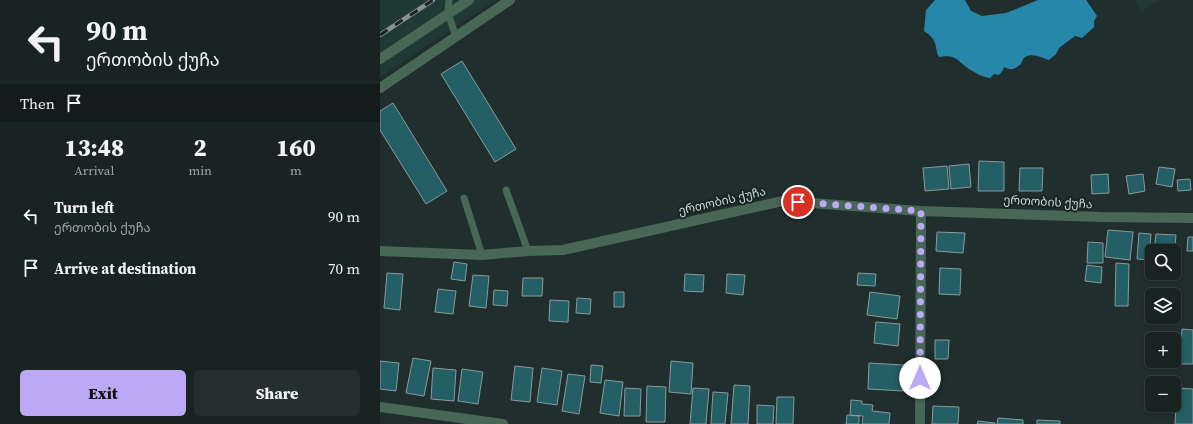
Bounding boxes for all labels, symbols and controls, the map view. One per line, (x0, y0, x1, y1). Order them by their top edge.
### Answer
text: 90 m (86, 11, 148, 49)
icon: left (20, 16, 72, 68)
text: ერთობის ქუჩა (86, 47, 220, 72)
icon: arrive (63, 92, 85, 114)
text: Then (20, 93, 55, 114)
text: 13:48 (64, 131, 124, 164)
text: 2 (194, 131, 207, 164)
text: 160 (276, 131, 316, 164)
text: Arrival (74, 162, 114, 179)
text: min (188, 162, 212, 179)
text: m (290, 162, 302, 179)
street label: ერთობის ქუჩა (677, 183, 767, 219)
pin (781, 185, 815, 219)
icon: arrive (787, 191, 809, 213)
street label: ერთობის ქუჩა (1003, 192, 1093, 212)
text: Turn left (54, 197, 114, 218)
icon: left (20, 205, 42, 227)
text: 90 m (328, 206, 360, 227)
text: ერთობის ქუჩა (54, 219, 151, 236)
map controls (1145, 244, 1181, 412)
button: search (1145, 244, 1181, 280)
icon: arrive (20, 257, 42, 279)
text: Arrive at destination (54, 258, 196, 279)
text: 70 m (328, 258, 360, 279)
button: layers (1145, 288, 1181, 324)
button: + (1145, 332, 1181, 368)
position arrow (899, 357, 941, 399)
button: Exit (20, 370, 186, 416)
button: Share (194, 370, 360, 416)
button: − (1145, 376, 1181, 412)

